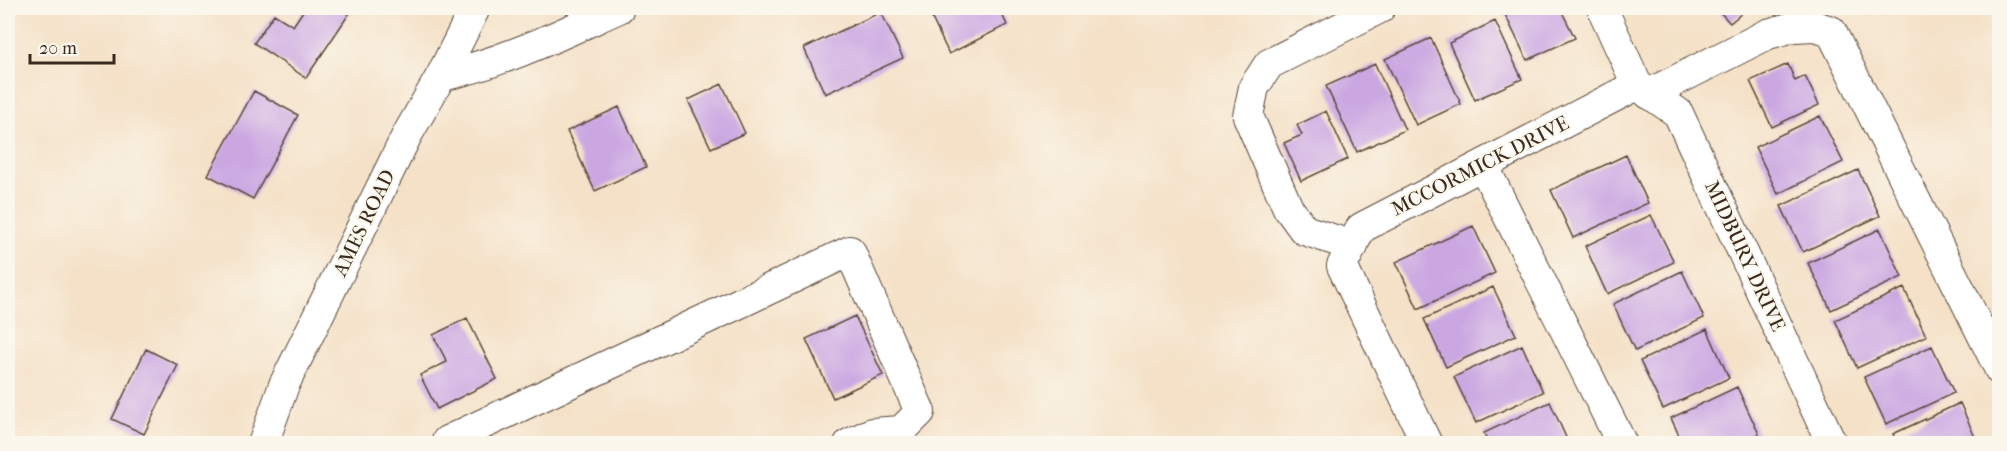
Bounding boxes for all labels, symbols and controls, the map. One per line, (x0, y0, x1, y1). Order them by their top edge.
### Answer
scale bar (30, 27, 114, 65)
text: 20 m (39, 38, 77, 59)
street label: MCCORMICK DRIVE (1387, 111, 1573, 221)
street label: AMES ROAD (328, 166, 400, 281)
street label: MIDBURY DRIVE (1700, 177, 1790, 335)

